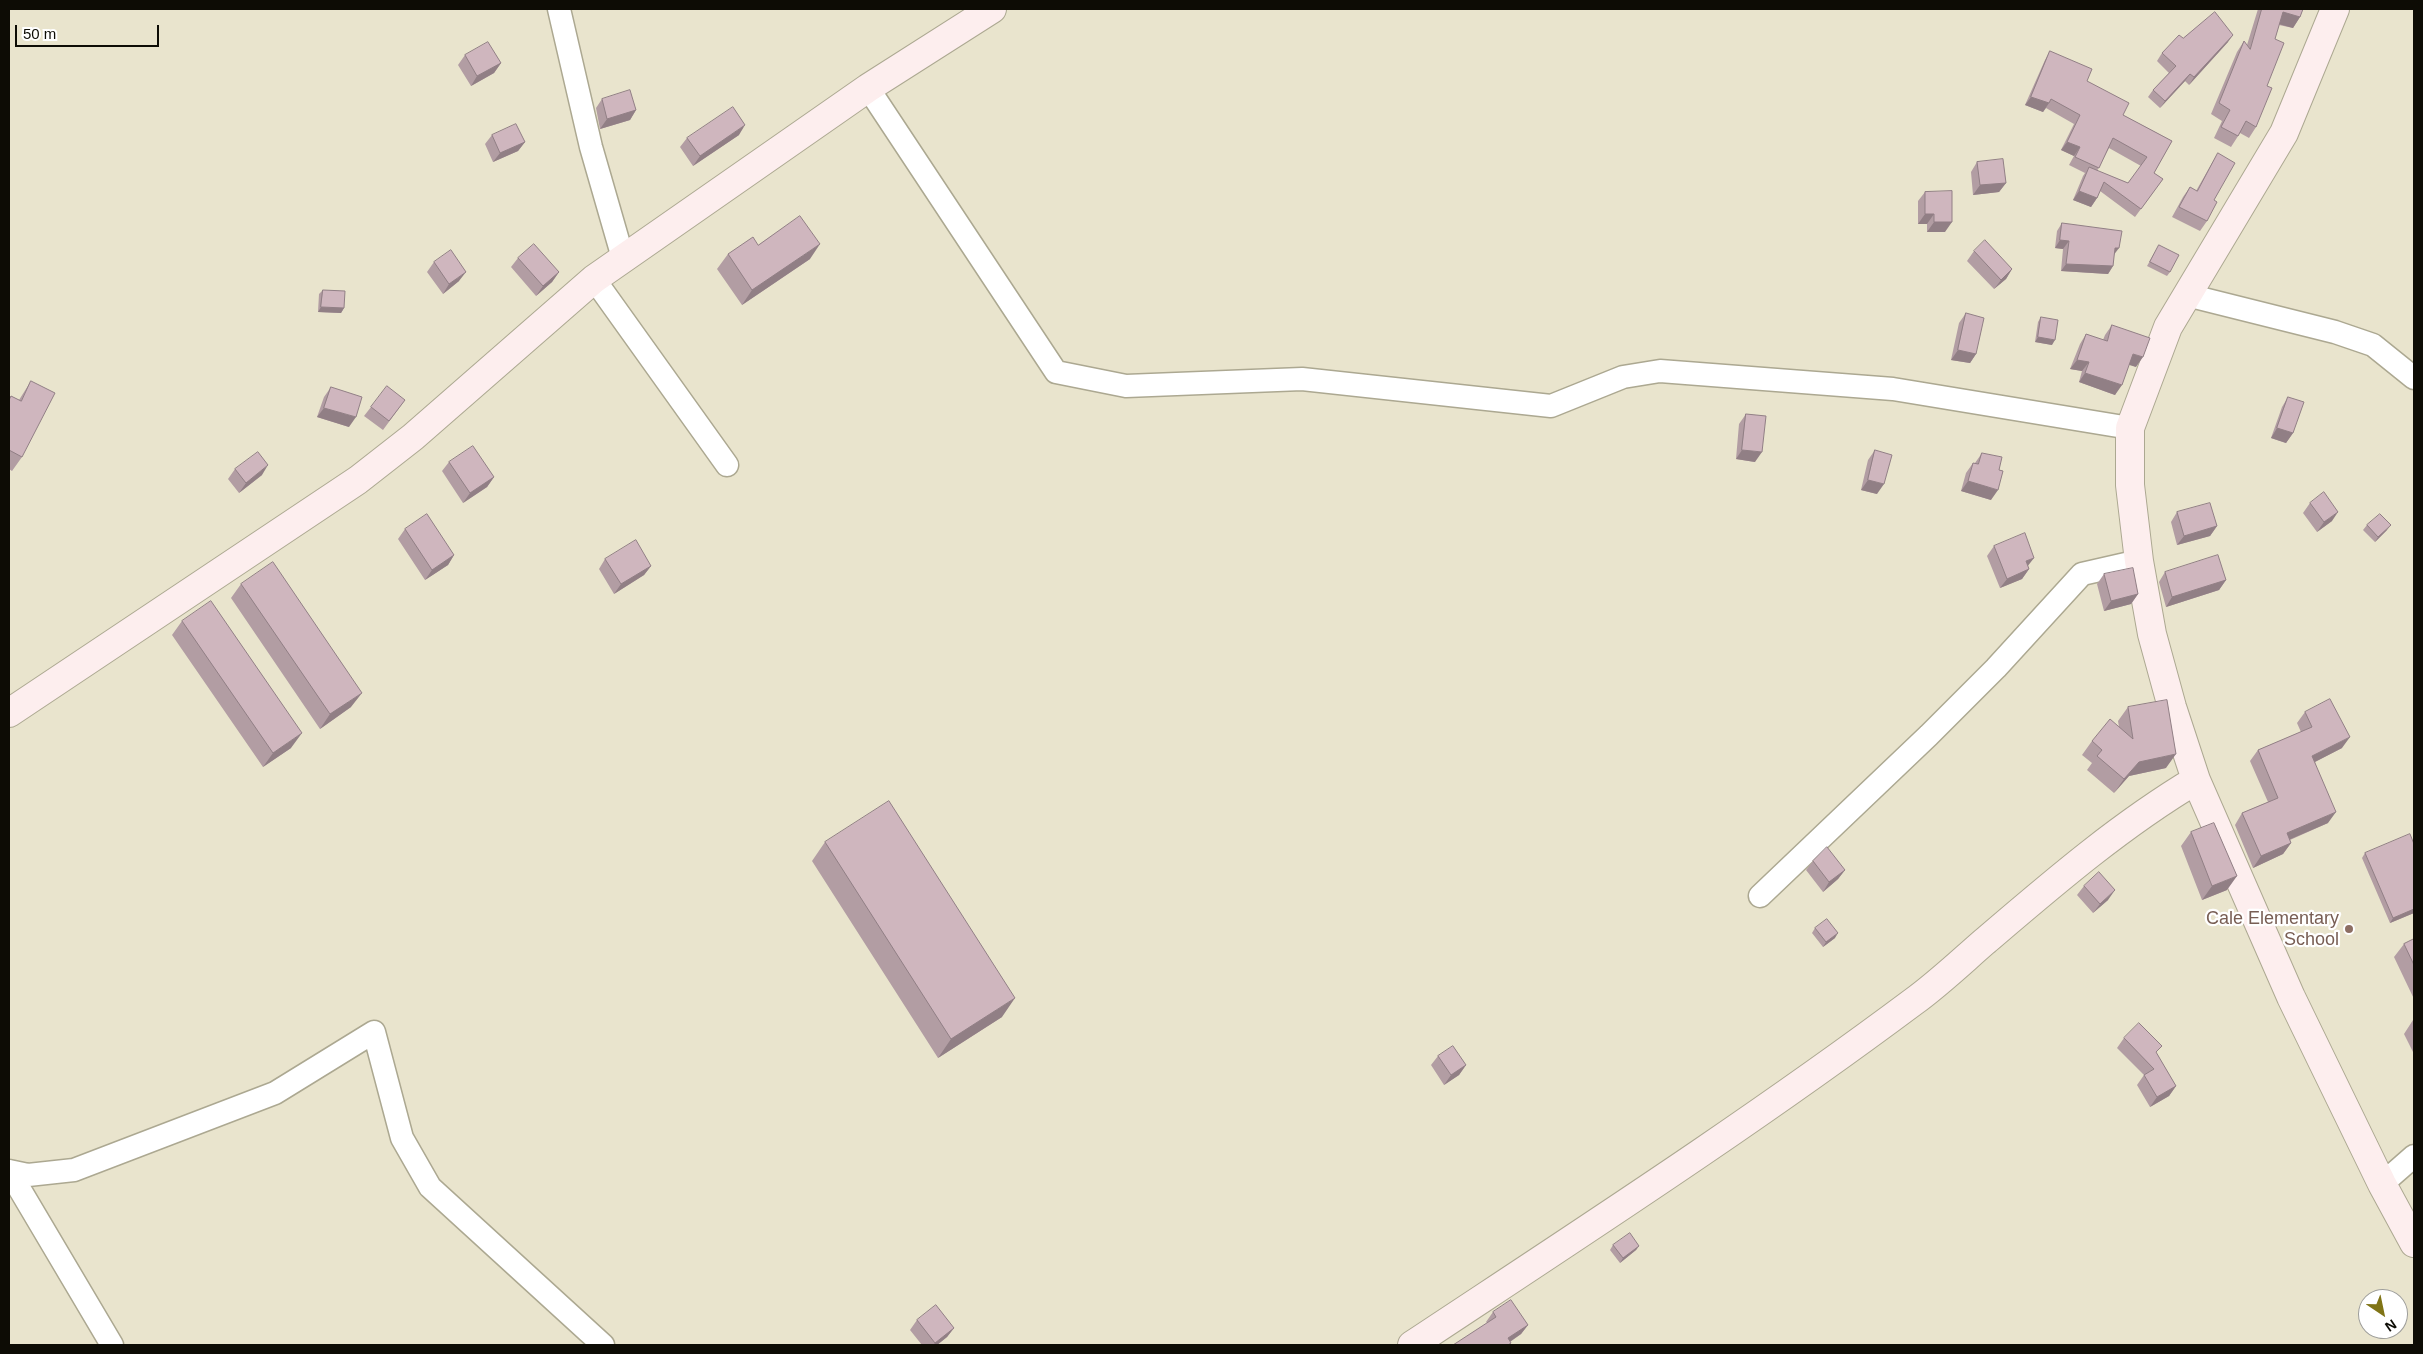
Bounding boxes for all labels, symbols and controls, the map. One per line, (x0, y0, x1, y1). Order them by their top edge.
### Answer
scale bar (18, 15, 161, 47)
text: 50 m (23, 25, 56, 42)
place label: Cale Elementary School (2206, 908, 2339, 951)
marker: Cale Elementary School (2343, 923, 2355, 935)
north arrow (2358, 1289, 2408, 1339)
text: N (2382, 1316, 2399, 1335)

